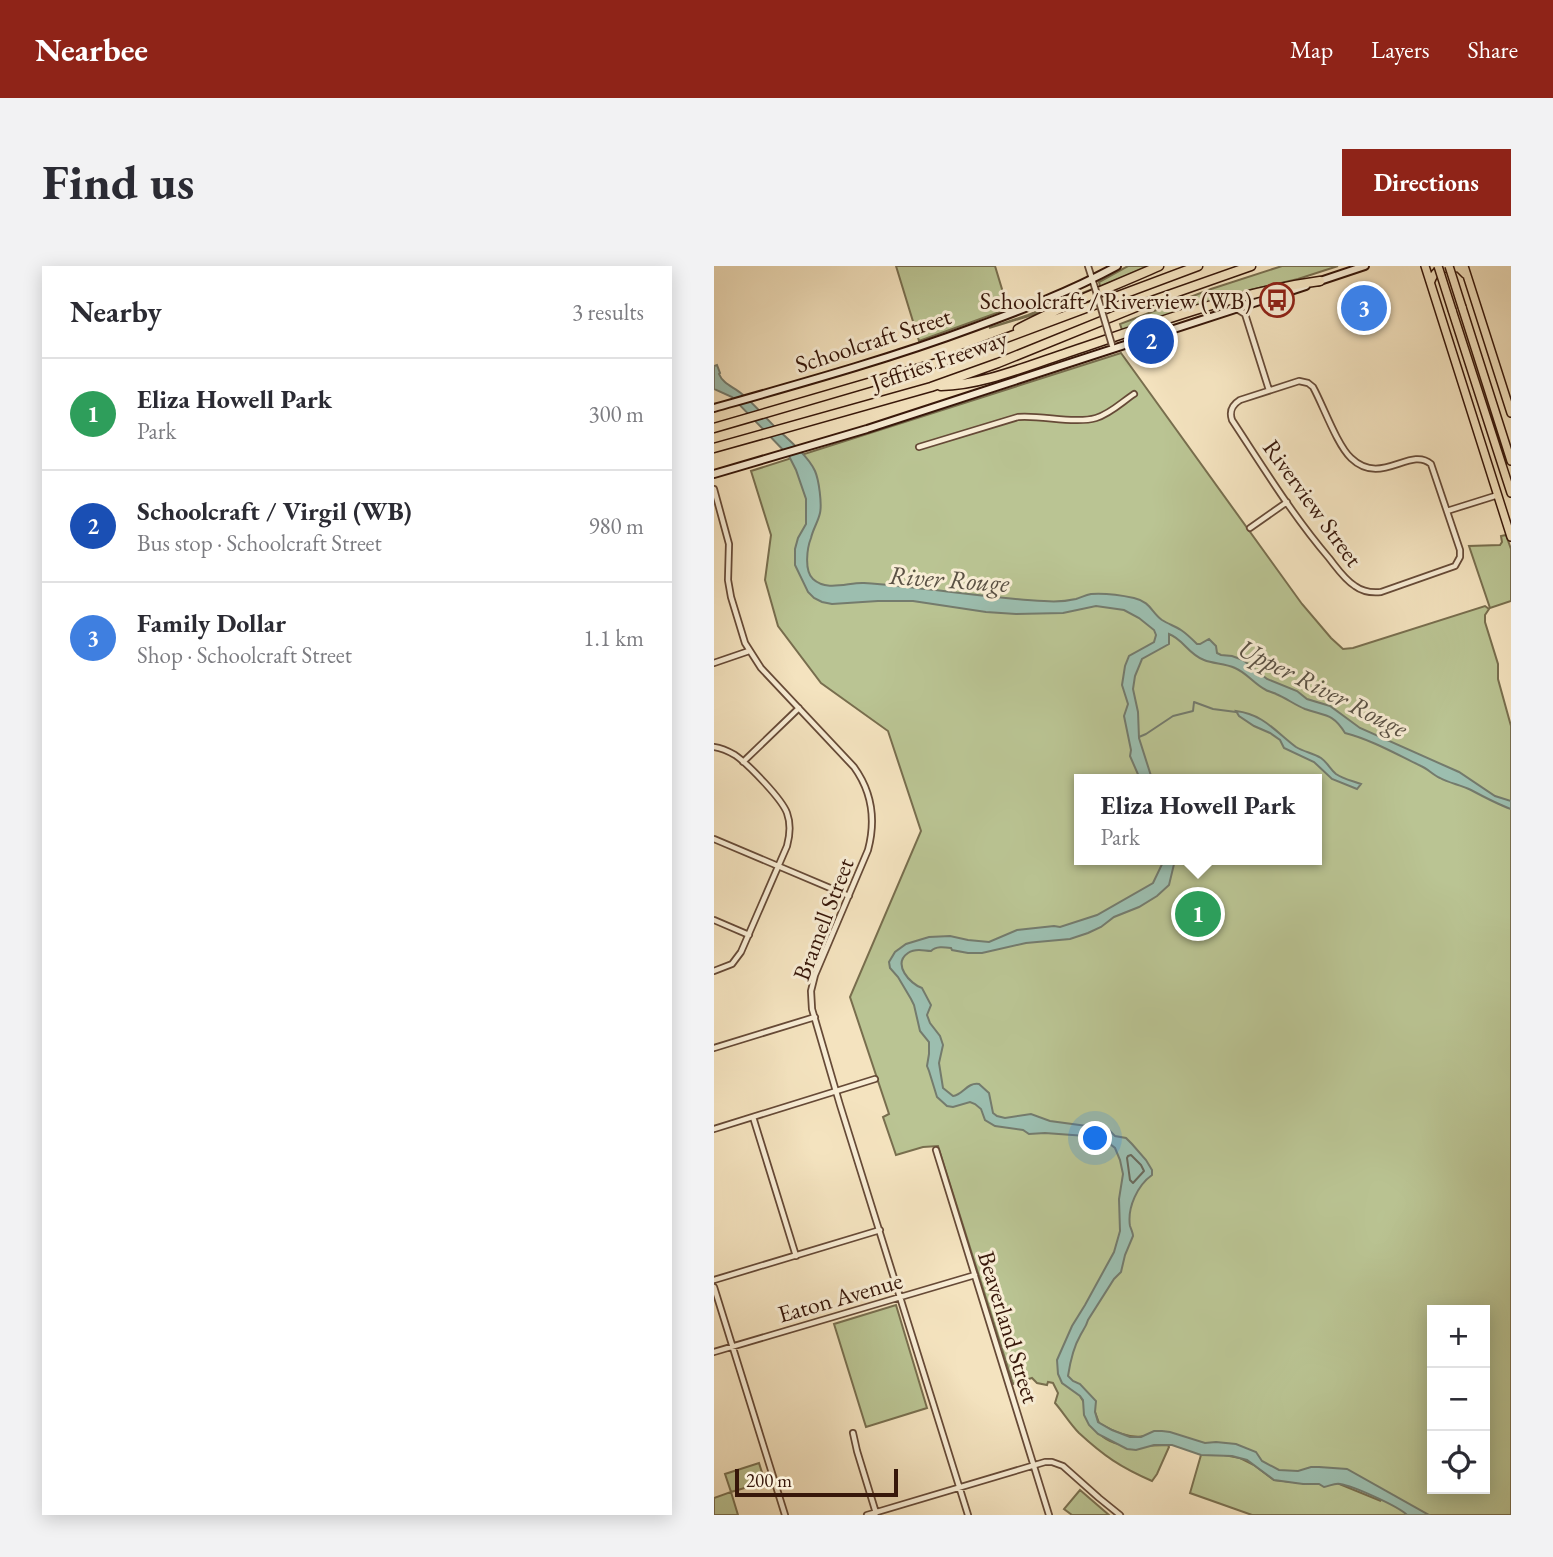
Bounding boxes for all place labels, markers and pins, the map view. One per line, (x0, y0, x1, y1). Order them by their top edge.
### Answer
bus stop icon: Schoolcraft / Riverview (WB) (1258, 281, 1296, 319)
pin: 3 (1341, 282, 1387, 334)
place label: Schoolcraft / Riverview (WB) (980, 285, 1252, 316)
pin: 2 (1128, 315, 1174, 367)
pin: 1 (1175, 888, 1221, 940)

